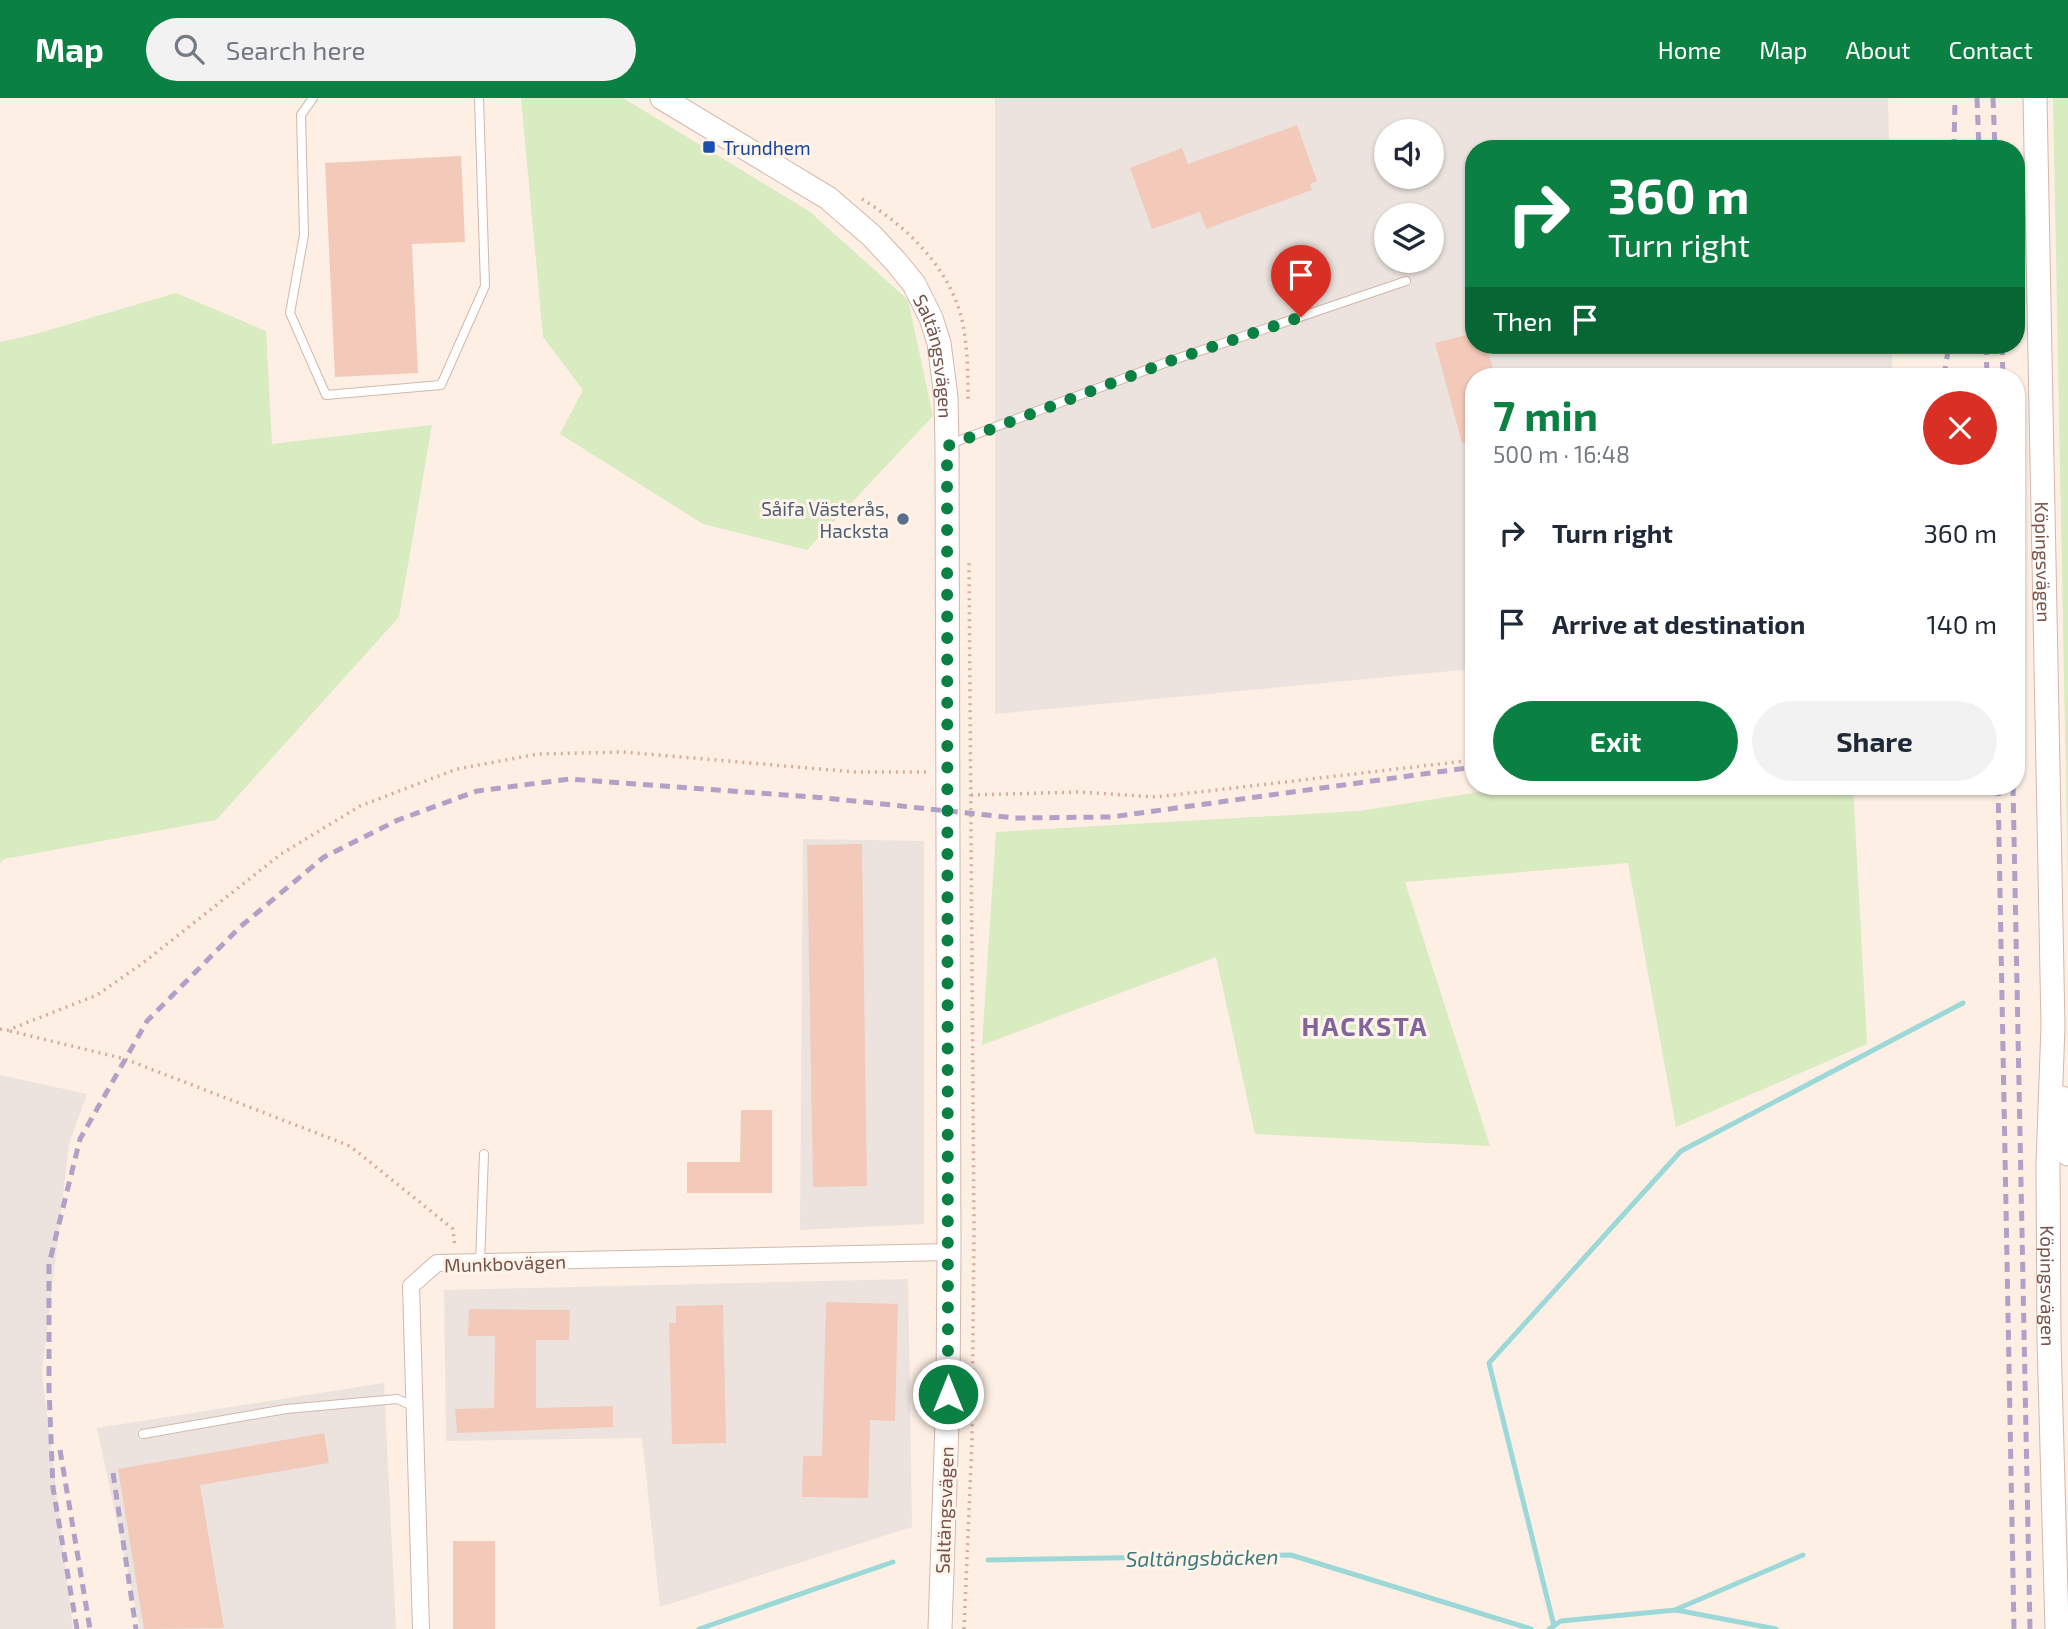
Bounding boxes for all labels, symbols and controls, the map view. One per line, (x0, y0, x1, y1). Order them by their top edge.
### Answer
search box (146, 18, 636, 81)
text: Map (35, 29, 104, 69)
icon: search (170, 30, 208, 68)
text: Search here (226, 34, 365, 65)
text: Home (1658, 35, 1721, 64)
text: Map (1759, 35, 1807, 64)
text: About (1845, 35, 1911, 64)
text: Contact (1949, 35, 2033, 64)
map controls (1374, 119, 1444, 273)
button: sound (1374, 119, 1444, 189)
place label: Trundhem (723, 136, 811, 159)
marker: Trundhem (701, 139, 717, 155)
text: 360 m (1608, 165, 1749, 224)
icon: right (1493, 168, 1584, 259)
button: layers (1374, 203, 1444, 273)
text: Turn right (1608, 225, 1750, 263)
pin (1271, 245, 1331, 317)
icon: arrive (1282, 256, 1320, 294)
street label: Saltängsvägen (909, 290, 958, 419)
icon: arrive (1566, 301, 1604, 339)
text: Then (1493, 305, 1552, 336)
text: 7 min (1493, 389, 1598, 439)
button: close (1923, 391, 1997, 465)
text: 500 m · 16:48 (1493, 440, 1630, 468)
place label: Såifa Västerås, Hacksta (761, 497, 889, 542)
street label: Köpingsvägen (2031, 501, 2057, 623)
marker: Såifa Västerås, Hacksta (895, 511, 911, 527)
icon: right (1493, 514, 1531, 552)
text: Turn right (1552, 517, 1673, 548)
text: 360 m (1923, 517, 1997, 548)
icon: arrive (1493, 605, 1531, 643)
text: Arrive at destination (1552, 608, 1805, 639)
text: 140 m (1926, 608, 1997, 639)
button: Exit (1493, 701, 1738, 781)
button: Share (1752, 701, 1997, 781)
district label: HACKSTA (1302, 1010, 1428, 1041)
street label: Köpingsvägen (2037, 1225, 2061, 1347)
street label: Munkbovägen (444, 1249, 566, 1277)
position arrow (911, 1357, 985, 1431)
street label: Saltängsvägen (930, 1446, 958, 1574)
water label: Saltängsbäcken (1125, 1543, 1279, 1571)

